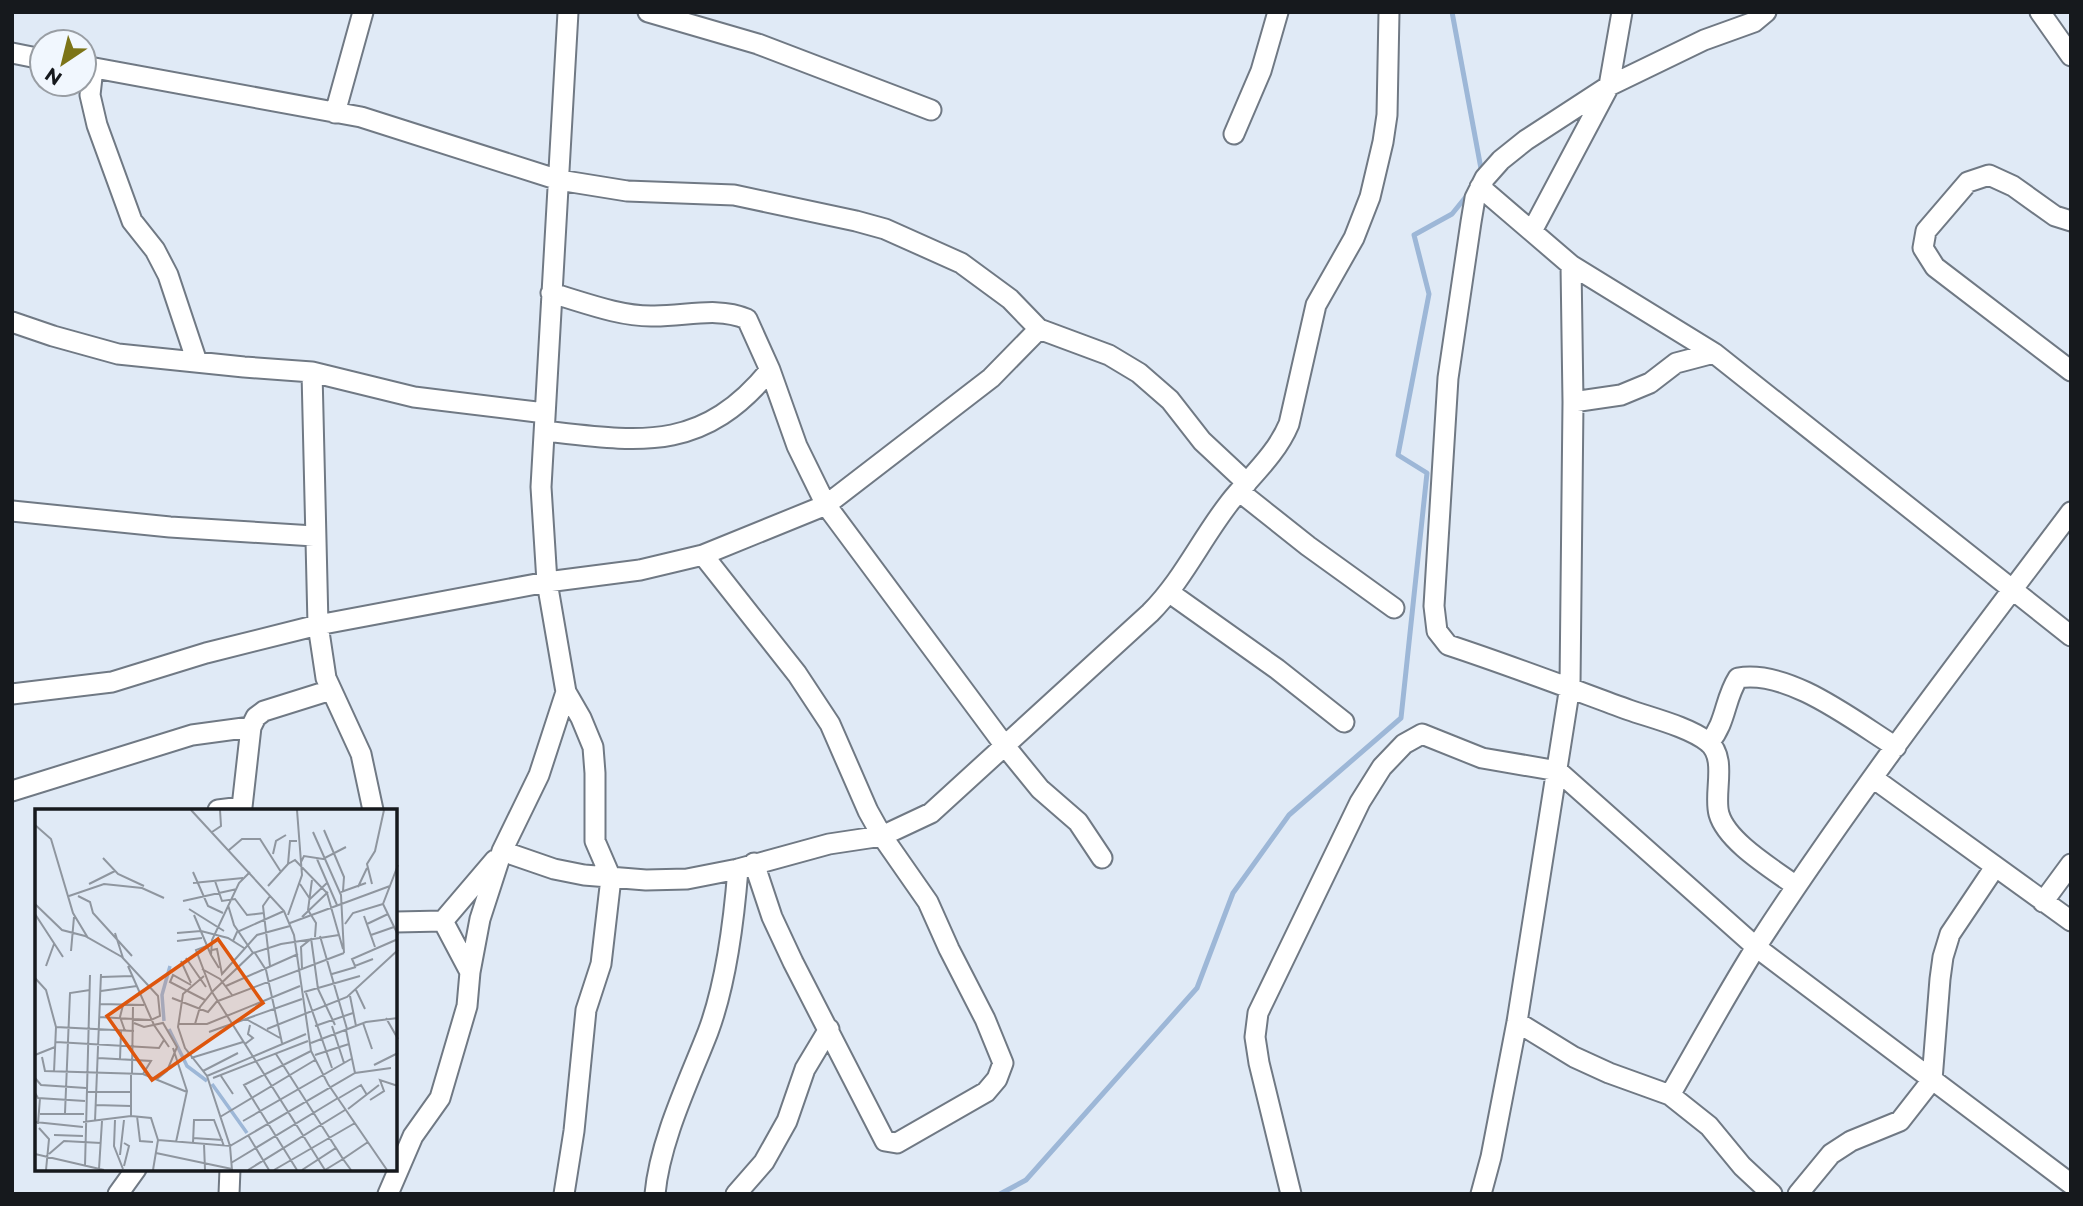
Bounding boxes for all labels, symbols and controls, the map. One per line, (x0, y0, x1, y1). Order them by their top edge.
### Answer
north arrow (28, 28, 98, 98)
text: N (41, 63, 66, 90)
inset map (35, 809, 397, 1171)

